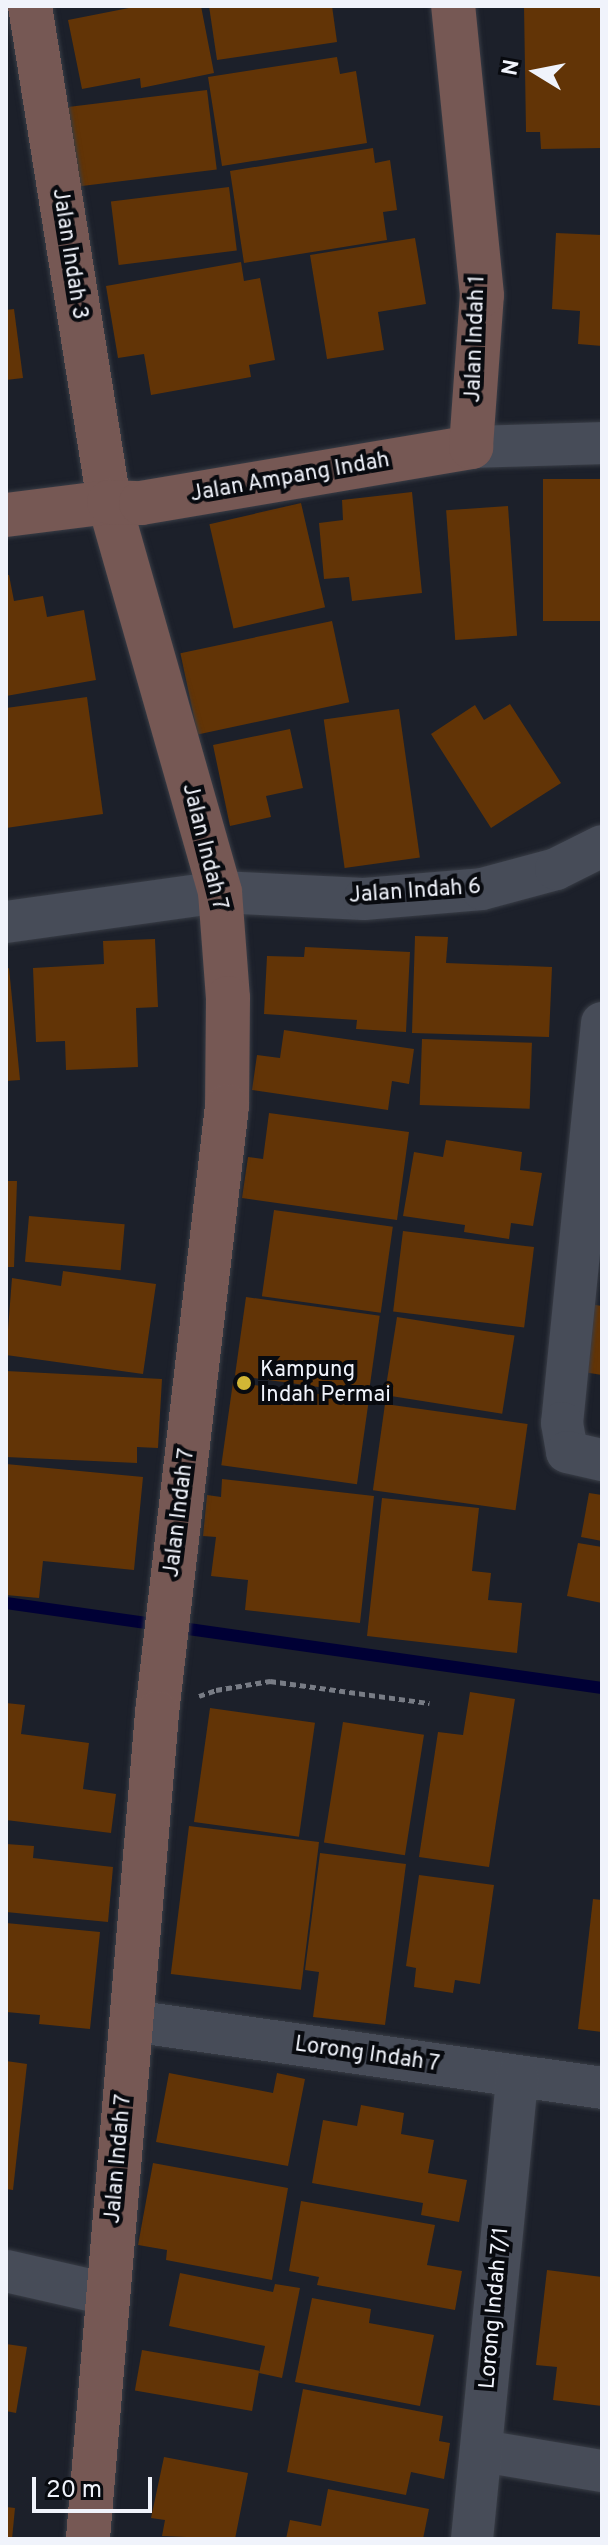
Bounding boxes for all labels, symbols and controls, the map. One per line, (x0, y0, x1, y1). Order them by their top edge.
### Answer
north arrow (496, 32, 576, 112)
text: N (497, 58, 527, 78)
street label: Jalan Indah 3 (46, 187, 92, 321)
street label: Jalan Indah 1 (461, 275, 491, 403)
street label: Jalan Ampang Indah (188, 447, 392, 509)
street label: Jalan Indah 7 (175, 780, 233, 914)
street label: Jalan Indah 6 (348, 874, 482, 910)
place label: Kampung Indah Permai (260, 1357, 391, 1408)
marker: Kampung Indah Permai (235, 1374, 253, 1392)
street label: Jalan Indah 7 (159, 1447, 201, 1579)
street label: Lorong Indah 7 (292, 2032, 442, 2078)
street label: Jalan Indah 7 (100, 2093, 138, 2225)
street label: Lorong Indah 7/1 (475, 2225, 515, 2391)
scale bar (36, 2461, 156, 2511)
text: 20 m (46, 2476, 102, 2506)

